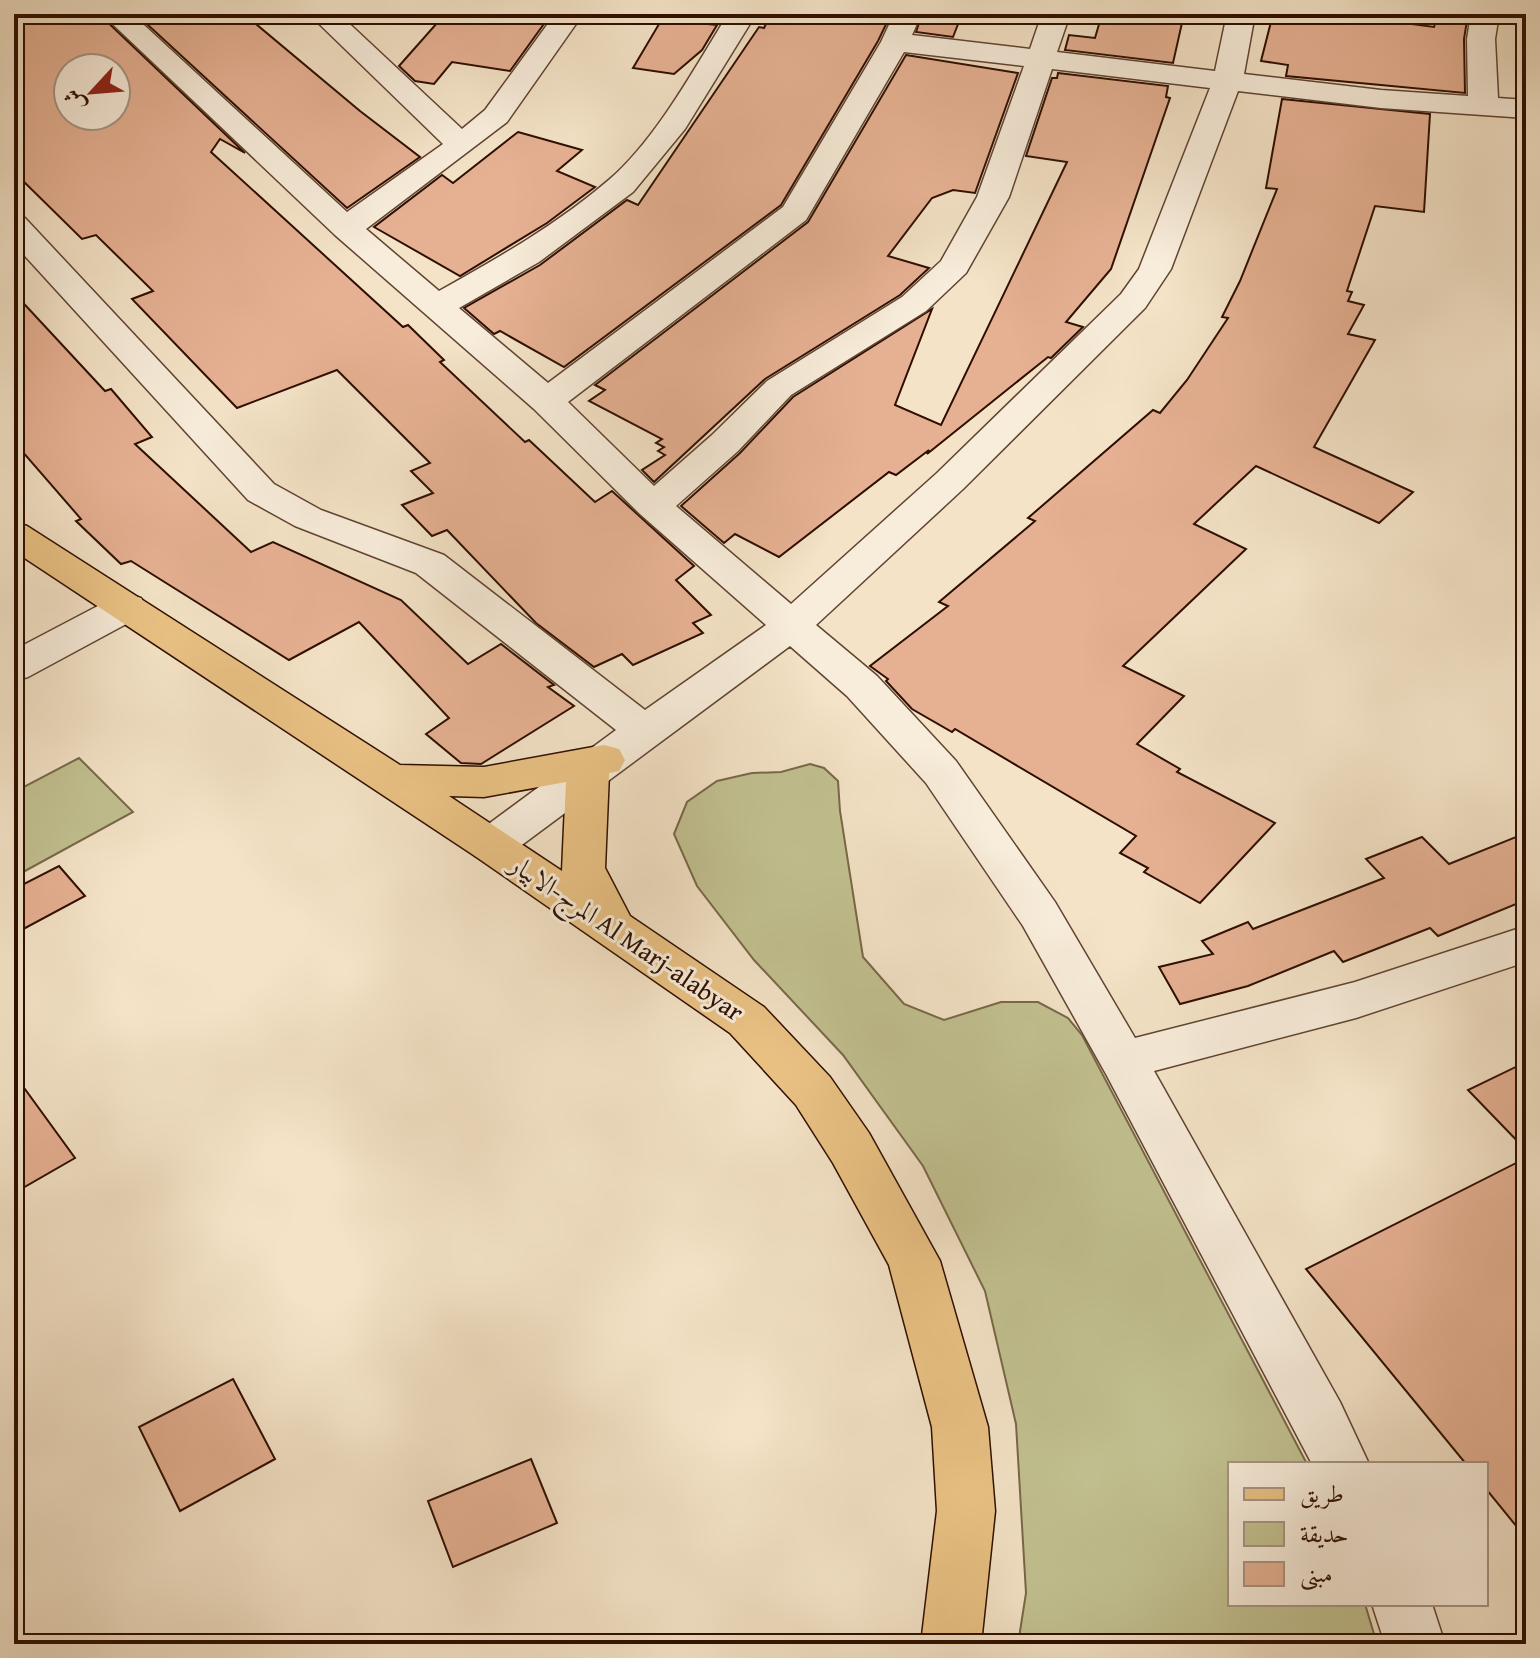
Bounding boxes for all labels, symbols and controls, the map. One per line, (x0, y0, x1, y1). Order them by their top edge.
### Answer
north arrow (52, 52, 132, 132)
text: ش (55, 84, 93, 118)
street label: المرج-الابيار Al Marj-alabyar (497, 843, 752, 1035)
legend (1228, 1462, 1488, 1606)
text: طريق (1300, 1476, 1344, 1511)
text: حديقة (1300, 1516, 1349, 1551)
text: مبنى (1300, 1556, 1333, 1591)

